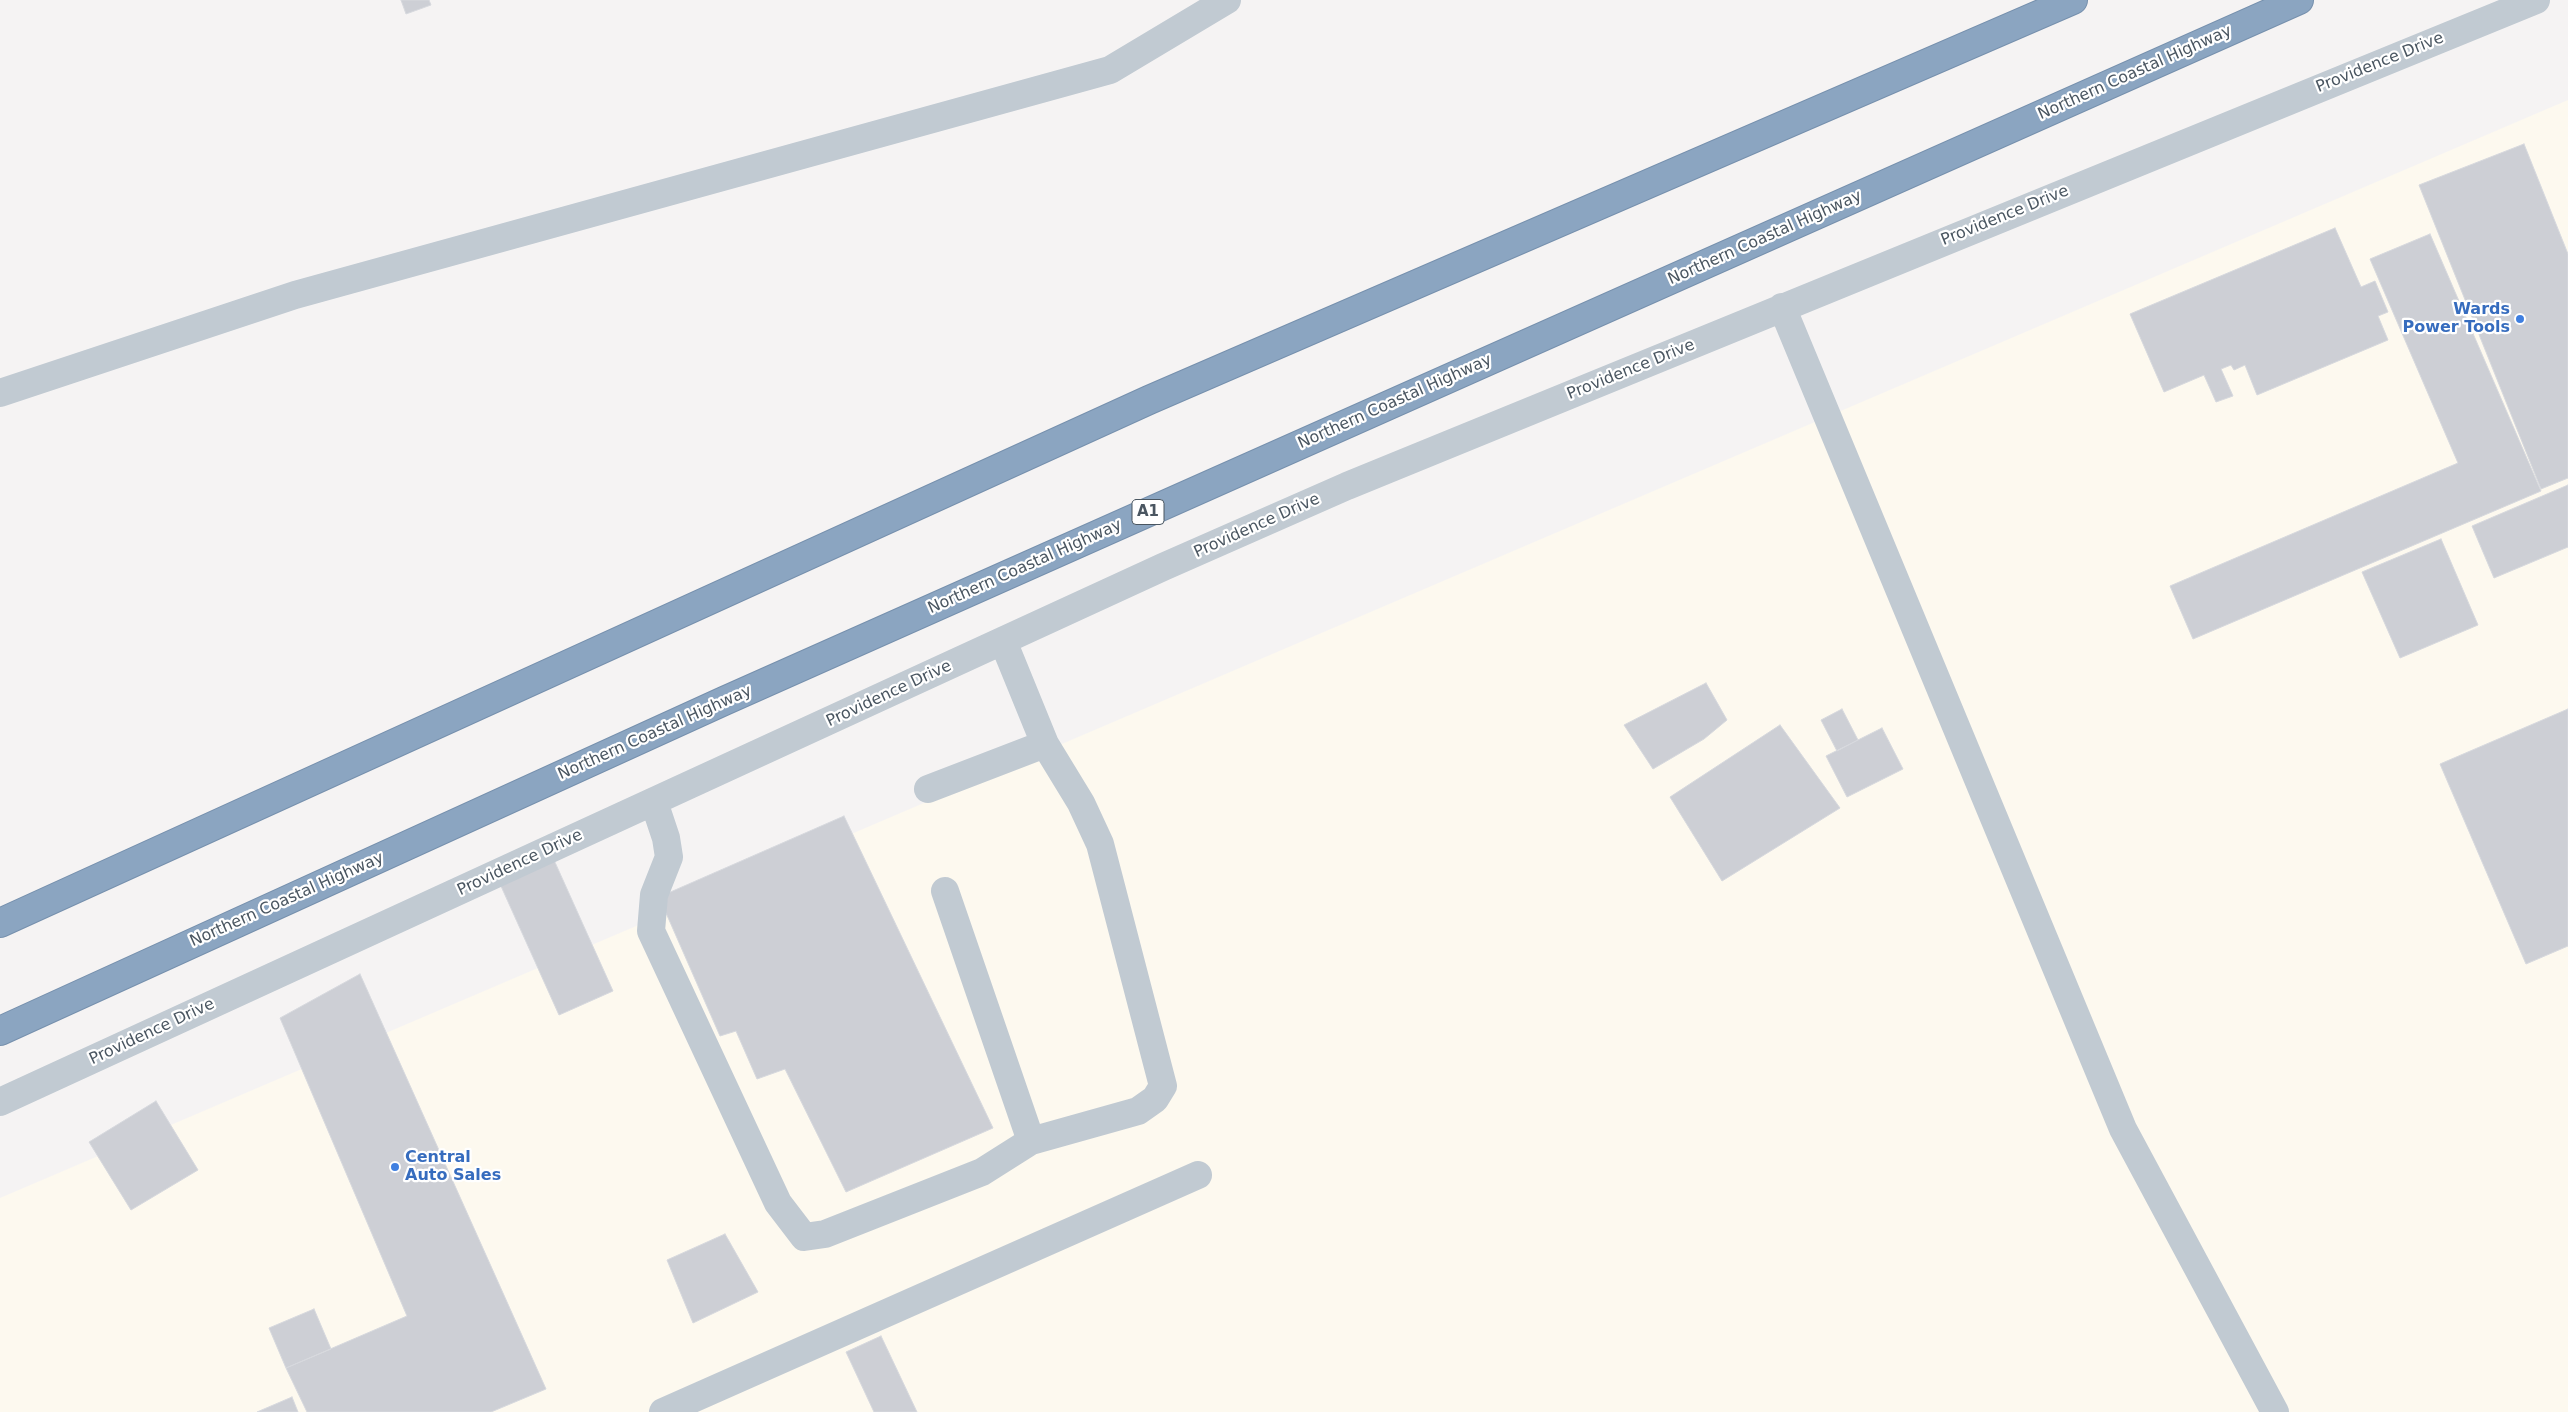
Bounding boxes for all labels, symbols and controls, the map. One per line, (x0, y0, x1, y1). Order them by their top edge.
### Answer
street label: Northern Coastal Highway (2035, 22, 2235, 124)
street label: Providence Drive (2313, 29, 2447, 97)
street label: Providence Drive (1938, 182, 2072, 250)
street label: Northern Coastal Highway (1665, 187, 1865, 289)
place label: Wards Power Tools (2402, 300, 2510, 338)
marker: Wards Power Tools (2514, 313, 2526, 325)
street label: Providence Drive (1564, 336, 1698, 404)
street label: Northern Coastal Highway (1295, 351, 1495, 453)
street label: Providence Drive (1191, 490, 1323, 562)
road number: A1 (1132, 500, 1164, 524)
street label: Northern Coastal Highway (925, 516, 1125, 618)
street label: Providence Drive (823, 657, 955, 731)
street label: Northern Coastal Highway (555, 682, 755, 784)
street label: Providence Drive (454, 826, 586, 900)
street label: Northern Coastal Highway (187, 849, 387, 951)
street label: Providence Drive (86, 995, 218, 1069)
place label: Central Auto Sales (405, 1148, 501, 1186)
marker: Central Auto Sales (389, 1161, 401, 1173)

